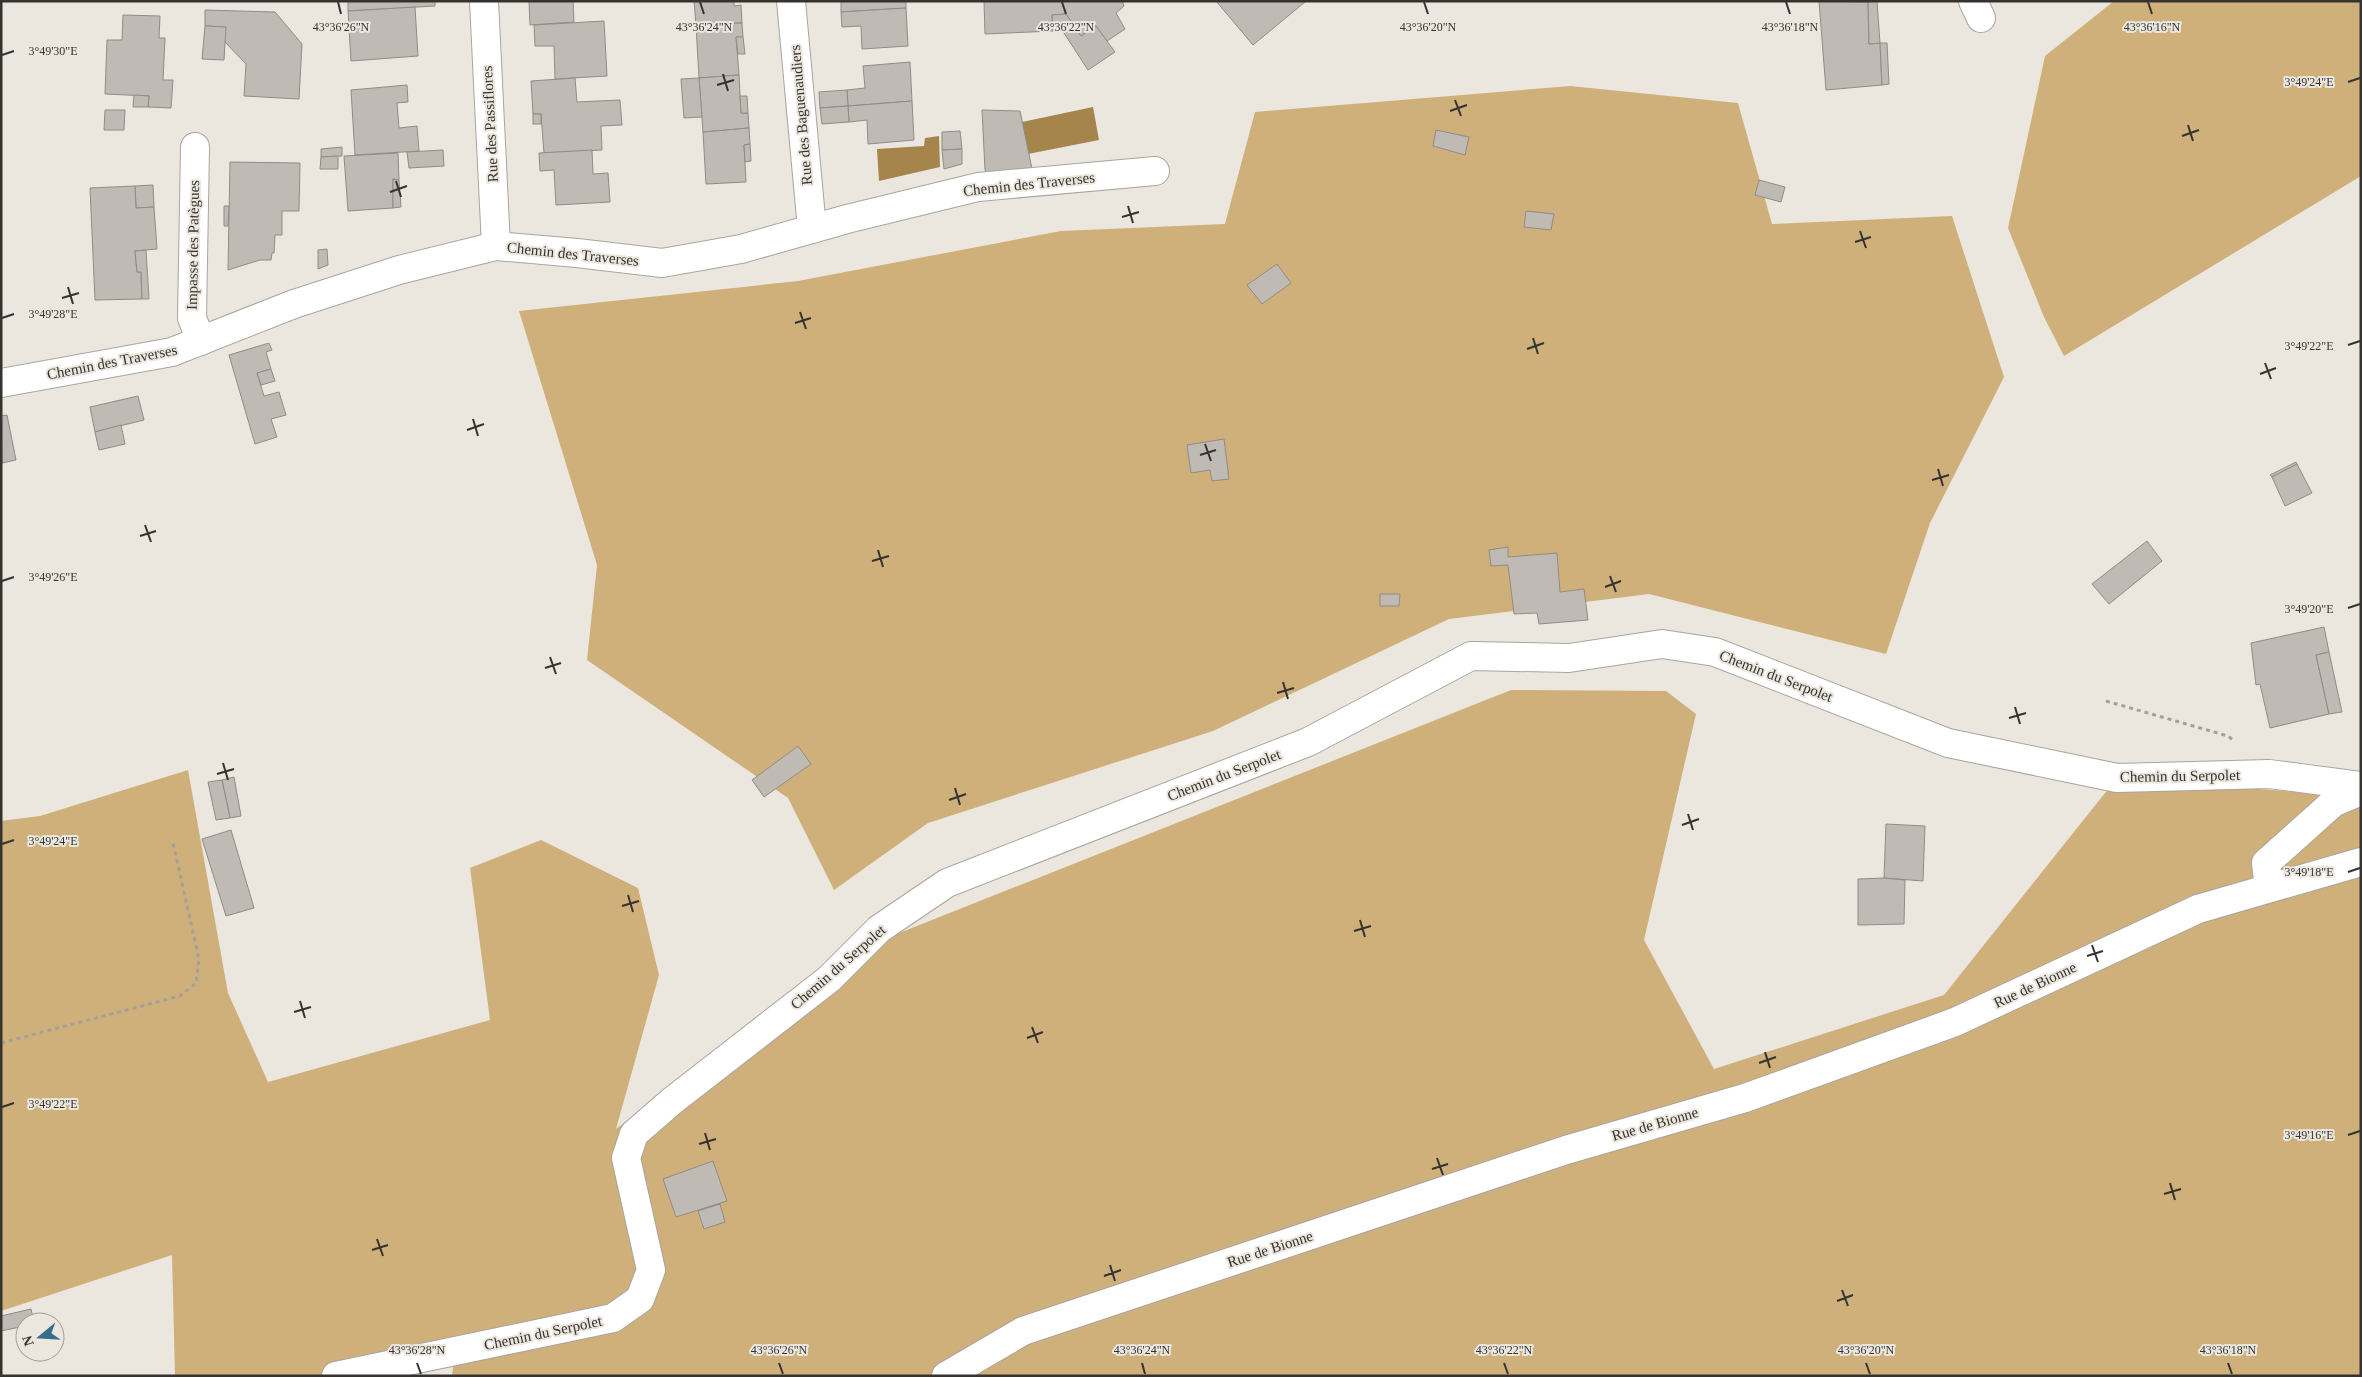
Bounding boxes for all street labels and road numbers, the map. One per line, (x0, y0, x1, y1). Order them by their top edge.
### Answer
street label: Rue des Baguenaudiers (787, 44, 815, 186)
street label: Rue des Passiflores (479, 65, 501, 183)
street label: Chemin des Traverses (962, 169, 1096, 199)
street label: Impasse des Patègues (184, 180, 202, 310)
street label: Chemin des Traverses (506, 239, 640, 269)
street label: Chemin des Traverses (45, 341, 179, 382)
street label: Chemin du Serpolet (1717, 647, 1836, 705)
street label: Chemin du Serpolet (1165, 746, 1284, 804)
street label: Chemin du Serpolet (2120, 767, 2241, 785)
street label: Chemin du Serpolet (787, 921, 889, 1012)
street label: Rue de Bionne (1991, 959, 2079, 1011)
street label: Rue de Bionne (1610, 1104, 1700, 1144)
street label: Rue de Bionne (1225, 1228, 1315, 1270)
street label: Chemin du Serpolet (483, 1313, 604, 1353)

